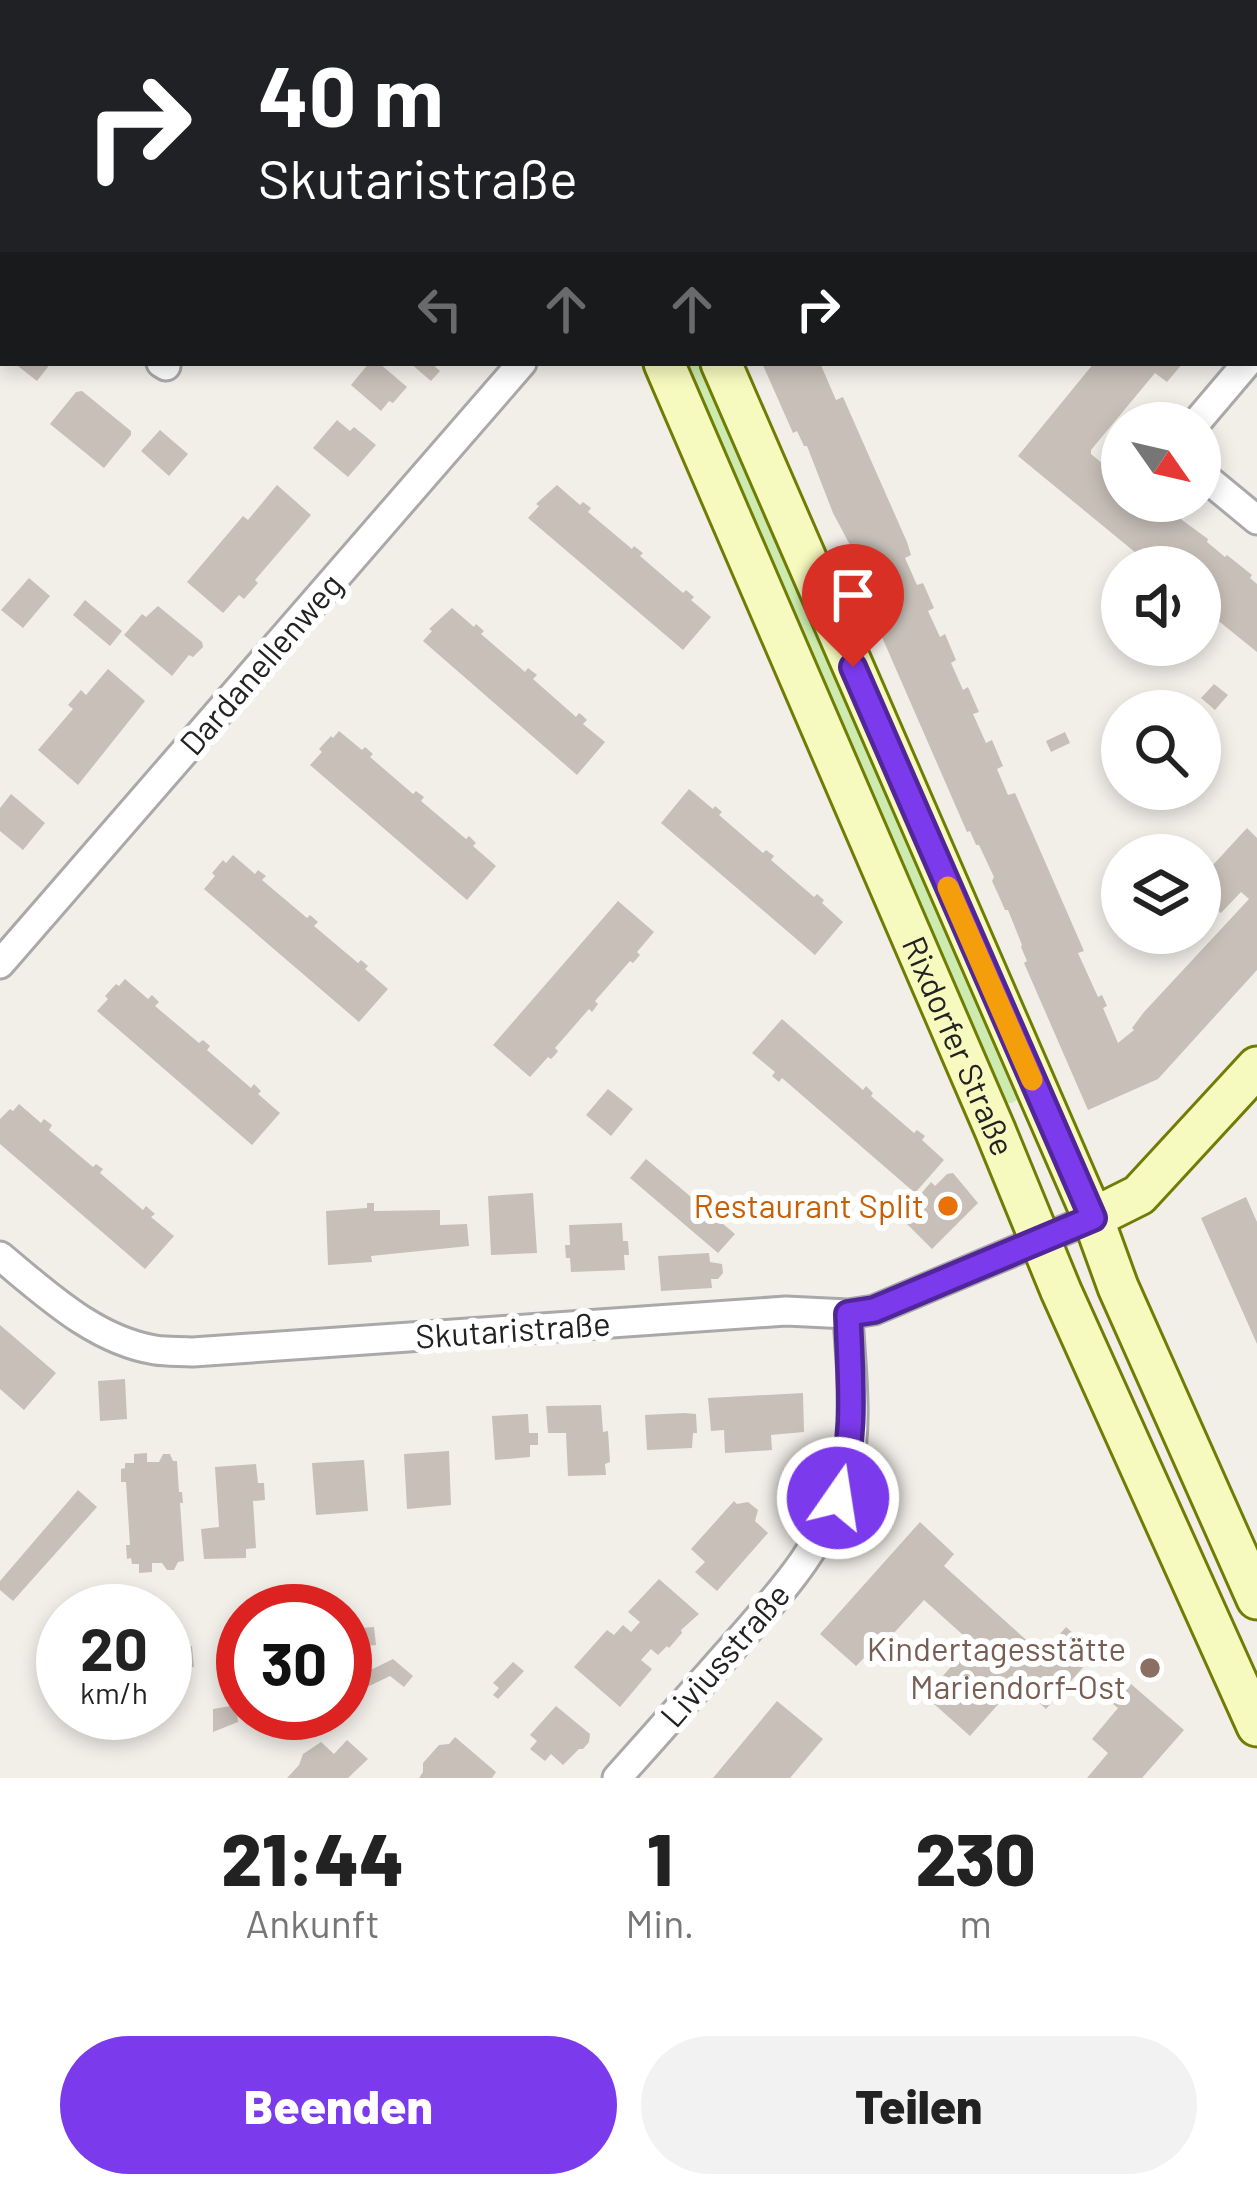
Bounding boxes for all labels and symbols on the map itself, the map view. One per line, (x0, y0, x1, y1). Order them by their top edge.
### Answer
north arrow (1101, 402, 1221, 522)
pin (802, 544, 904, 667)
street label: Dardanellenweg (170, 564, 350, 762)
street label: Rixdorfer Straße (895, 930, 1024, 1161)
place label: Restaurant Split (693, 1185, 924, 1225)
marker: Restaurant Split (935, 1193, 961, 1219)
street label: Skutaristraße (414, 1302, 612, 1356)
position arrow (775, 1435, 901, 1561)
street label: Liviusstraße (651, 1574, 797, 1734)
speed limit sign: 30 (216, 1584, 372, 1740)
place label: Kindertagesstätte Mariendorf-Ost (867, 1628, 1126, 1706)
marker: Kindertagesstätte Mariendorf-Ost (1137, 1655, 1163, 1681)

